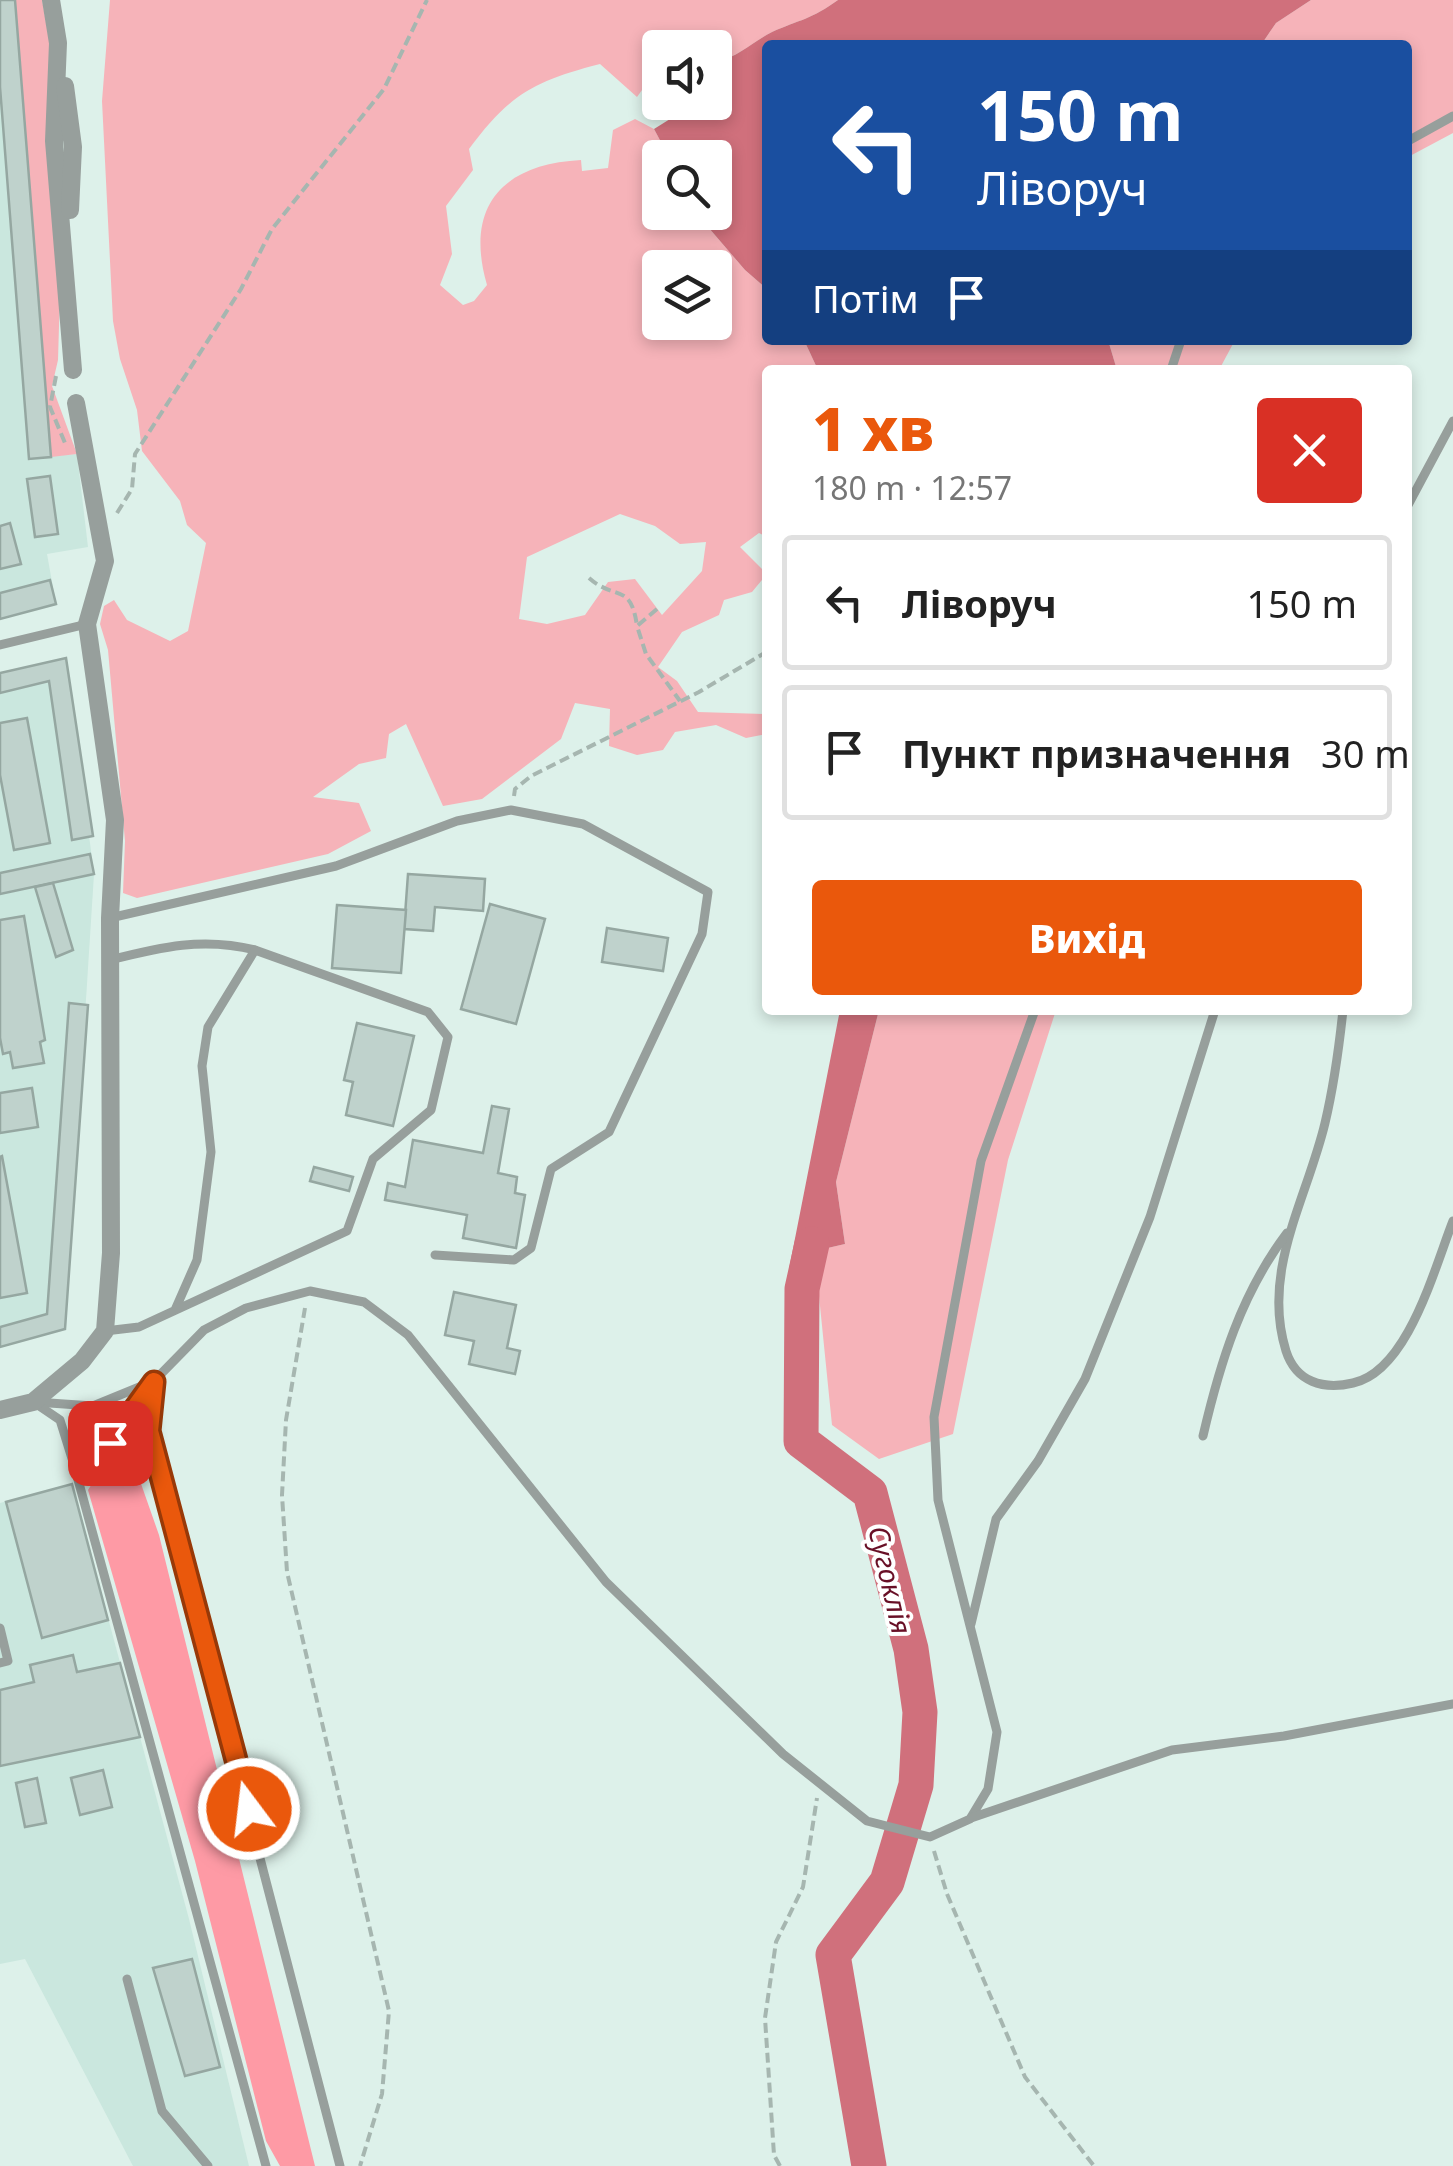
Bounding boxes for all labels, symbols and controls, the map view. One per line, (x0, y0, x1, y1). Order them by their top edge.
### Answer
map controls (642, 30, 732, 340)
button: sound (642, 30, 732, 120)
text: 150 m (977, 66, 1184, 162)
icon: left (812, 80, 942, 210)
button: search (642, 140, 732, 230)
text: Ліворуч (977, 157, 1148, 218)
button: layers (642, 250, 732, 340)
icon: arrive (939, 270, 994, 325)
text: Потім (812, 272, 919, 324)
text: 1 хв (812, 387, 934, 469)
button: close (1257, 398, 1362, 503)
text: 180 m · 12:57 (812, 466, 1012, 509)
icon: left (817, 575, 872, 630)
text: Ліворуч (902, 577, 1057, 629)
text: 150 m (1246, 577, 1357, 629)
icon: arrive (817, 725, 872, 780)
text: Пункт призначення (902, 727, 1291, 779)
text: 30 m (1321, 727, 1410, 779)
button: Вихід (812, 880, 1362, 995)
pin (68, 1401, 153, 1486)
icon: arrive (83, 1416, 138, 1471)
water label: Сугоклія (860, 1522, 922, 1637)
position arrow (197, 1757, 301, 1861)

